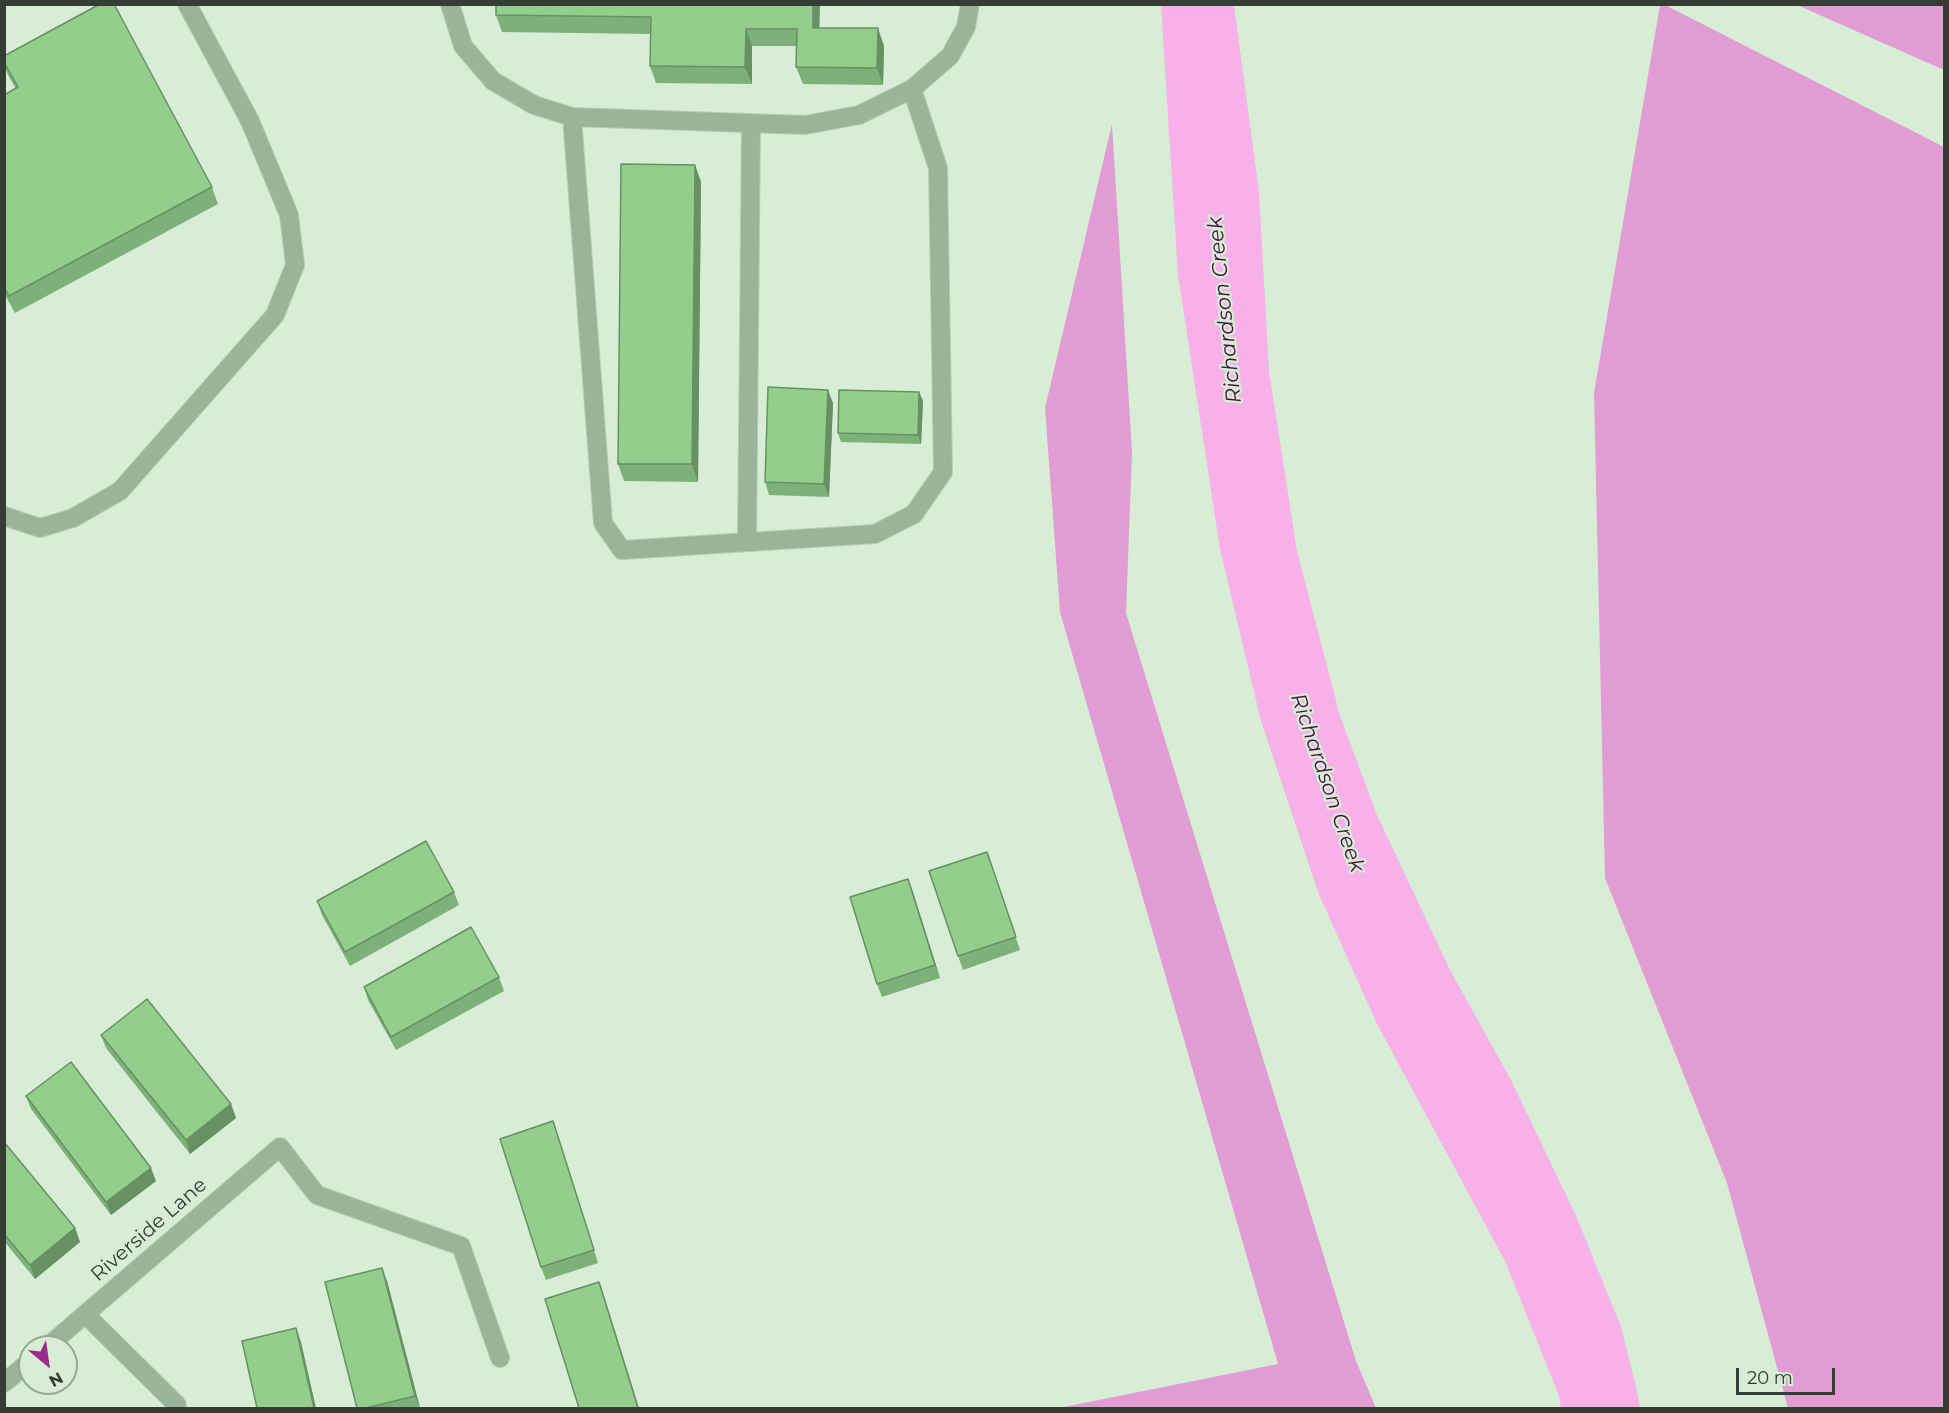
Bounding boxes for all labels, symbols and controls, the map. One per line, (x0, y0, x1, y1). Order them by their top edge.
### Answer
water label: Richardson Creek (1203, 215, 1247, 405)
water label: Richardson Creek (1285, 690, 1369, 876)
street label: Riverside Lane (86, 1173, 212, 1287)
north arrow (18, 1335, 78, 1395)
scale bar (1739, 1356, 1838, 1394)
text: 20 m (1747, 1367, 1793, 1389)
text: N (46, 1368, 66, 1391)

